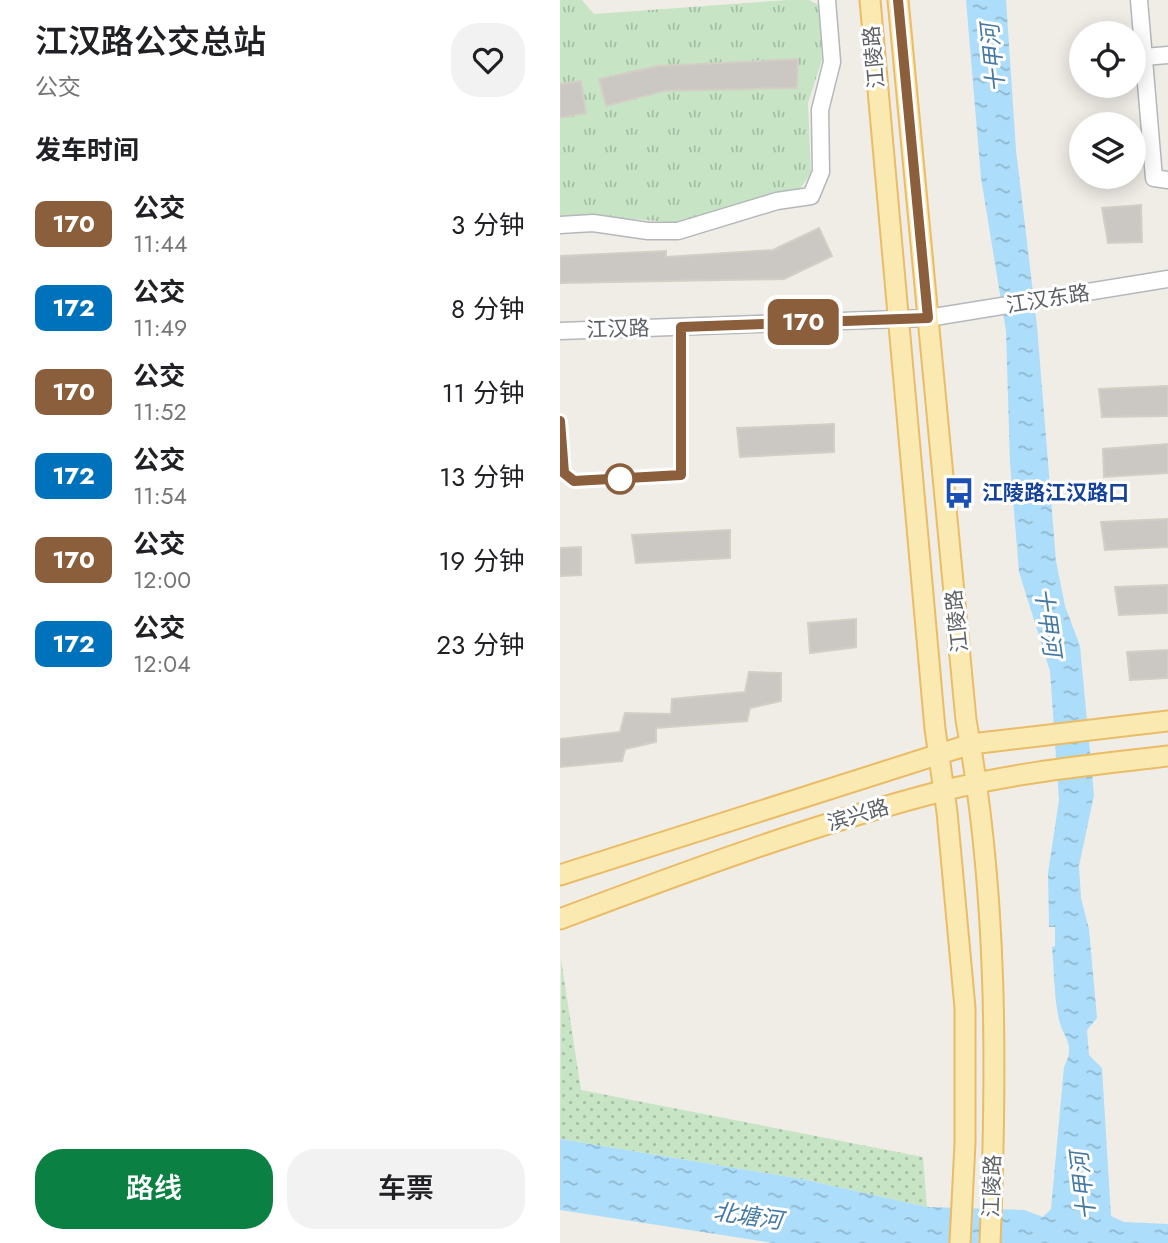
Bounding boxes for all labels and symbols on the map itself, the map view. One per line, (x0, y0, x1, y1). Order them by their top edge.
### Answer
water label: 十甲河 (972, 18, 1014, 94)
street label: 江陵路 (856, 24, 892, 90)
street label: 江汉东路 (1004, 278, 1092, 320)
line badge: 170 (763, 299, 843, 345)
street label: 江汉路 (586, 313, 650, 345)
unlabelled marker (605, 464, 635, 494)
bus stop icon: 江陵路江汉路口 (942, 476, 976, 510)
place label: 江陵路江汉路口 (982, 478, 1129, 508)
water label: 十甲河 (1026, 585, 1070, 662)
street label: 江陵路 (939, 588, 975, 654)
street label: 滨兴路 (824, 792, 892, 838)
water label: 十甲河 (1061, 1146, 1104, 1222)
street label: 江陵路 (976, 1154, 1008, 1218)
water label: 北塘河 (711, 1194, 788, 1238)

